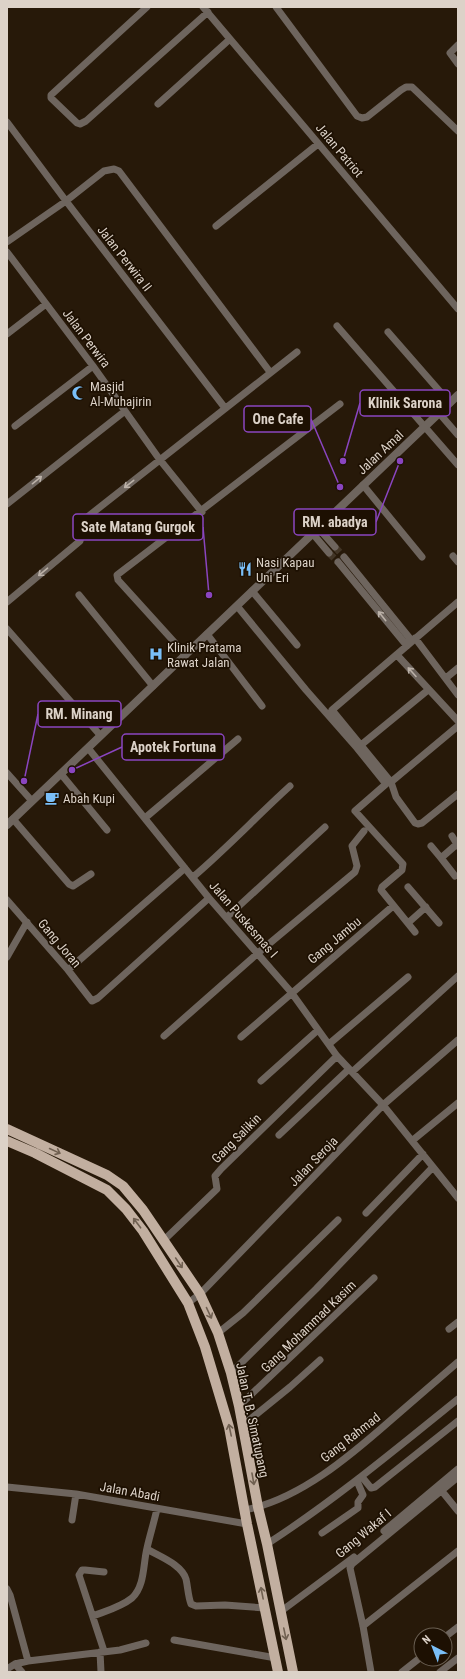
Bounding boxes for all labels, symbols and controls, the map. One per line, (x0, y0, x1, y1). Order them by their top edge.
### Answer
street label: Jalan Patriot (313, 120, 367, 180)
street label: Jalan Perwira II (94, 223, 155, 294)
street label: Jalan Perwira (60, 306, 114, 371)
place label: Masjid Al-Muhajirin (90, 379, 151, 409)
mosque icon: Masjid Al-Muhajirin (71, 385, 87, 401)
callout: Klinik Sarona (360, 390, 450, 416)
text: Klinik Sarona (368, 395, 442, 411)
callout: One Cafe (244, 406, 311, 432)
text: One Cafe (253, 411, 304, 427)
street label: Jalan Amal (354, 427, 406, 477)
one-way arrow (32, 475, 43, 484)
one-way arrow (124, 480, 135, 488)
callout: RM. abadya (294, 509, 376, 535)
callout: Sate Matang Gurgok (73, 514, 203, 540)
text: RM. abadya (302, 514, 368, 530)
text: Sate Matang Gurgok (81, 519, 195, 535)
place label: Nasi Kapau Uni Eri (256, 555, 314, 585)
restaurant icon: Nasi Kapau Uni Eri (237, 561, 253, 577)
one-way arrow (38, 567, 49, 576)
one-way arrow (377, 611, 386, 621)
place label: Klinik Pratama Rawat Jalan (167, 640, 241, 670)
hospital icon: Klinik Pratama Rawat Jalan (148, 646, 164, 662)
one-way arrow (407, 667, 417, 677)
callout: RM. Minang (38, 701, 121, 727)
text: RM. Minang (45, 706, 113, 722)
callout: Apotek Fortuna (122, 734, 224, 760)
text: Apotek Fortuna (130, 739, 216, 755)
cafe icon: Abah Kupi (44, 790, 60, 806)
place label: Abah Kupi (63, 791, 115, 806)
street label: Jalan Puskesmas I (206, 878, 281, 961)
street label: Gang Jambu (305, 914, 364, 967)
street label: Gang Joran (35, 916, 84, 971)
street label: Gang Salikin (209, 1111, 264, 1166)
street label: Jalan Seroja (286, 1133, 341, 1189)
one-way arrow (49, 1147, 61, 1155)
one-way arrow (133, 1218, 141, 1229)
one-way arrow (175, 1257, 183, 1268)
street label: Gang Mohammad Kasim (258, 1277, 359, 1375)
one-way arrow (206, 1307, 213, 1319)
street label: Jalan T. B. Simatupang (233, 1361, 272, 1479)
street label: Gang Rahmad (318, 1409, 383, 1465)
one-way arrow (225, 1424, 233, 1437)
one-way arrow (249, 1472, 257, 1485)
street label: Jalan Abadi (99, 1479, 161, 1504)
street label: Gang Wakaf I (332, 1506, 394, 1561)
one-way arrow (257, 1587, 265, 1600)
one-way arrow (281, 1627, 289, 1640)
north arrow (413, 1627, 453, 1667)
text: N (420, 1633, 434, 1647)

